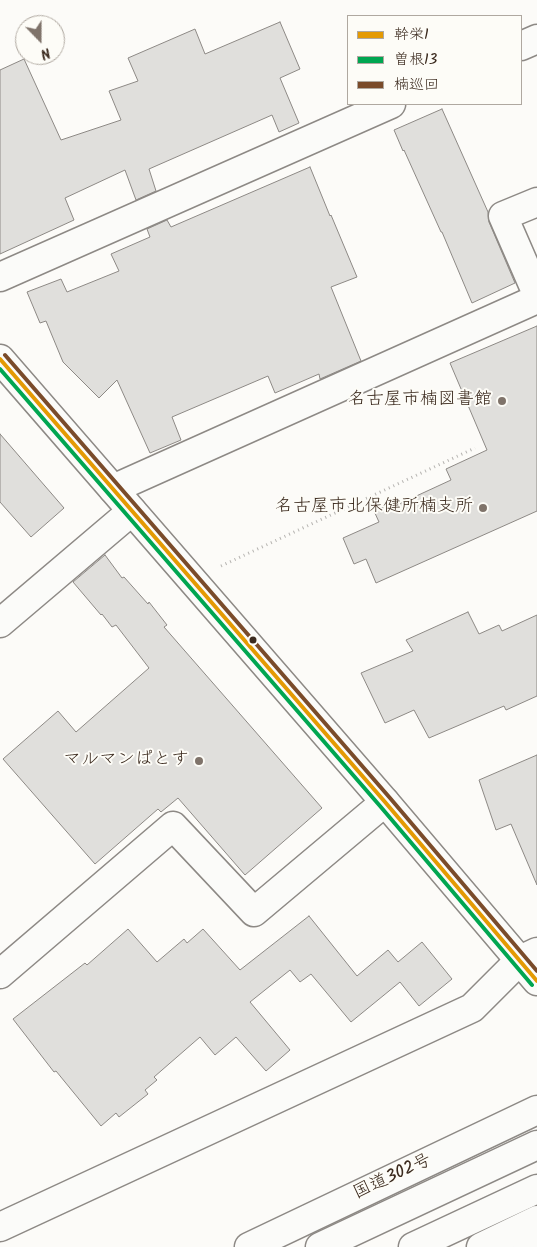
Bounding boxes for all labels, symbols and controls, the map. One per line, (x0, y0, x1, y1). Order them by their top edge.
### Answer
north arrow (15, 15, 65, 65)
legend (347, 15, 522, 105)
text: 幹栄1 (394, 23, 429, 47)
text: N (37, 41, 53, 65)
text: 曽根13 (394, 48, 437, 72)
text: 楠巡回 (394, 73, 439, 97)
place label: 名古屋市楠図書館 (348, 390, 492, 412)
marker: 名古屋市楠図書館 (496, 395, 508, 407)
place label: 名古屋市北保健所楠支所 (275, 497, 473, 519)
marker: 名古屋市北保健所楠支所 (477, 502, 489, 514)
unlabelled marker (248, 635, 258, 645)
place label: マルマンぱとす (63, 750, 189, 772)
marker: マルマンぱとす (193, 755, 205, 767)
street label: 国道302号 (350, 1151, 436, 1205)

